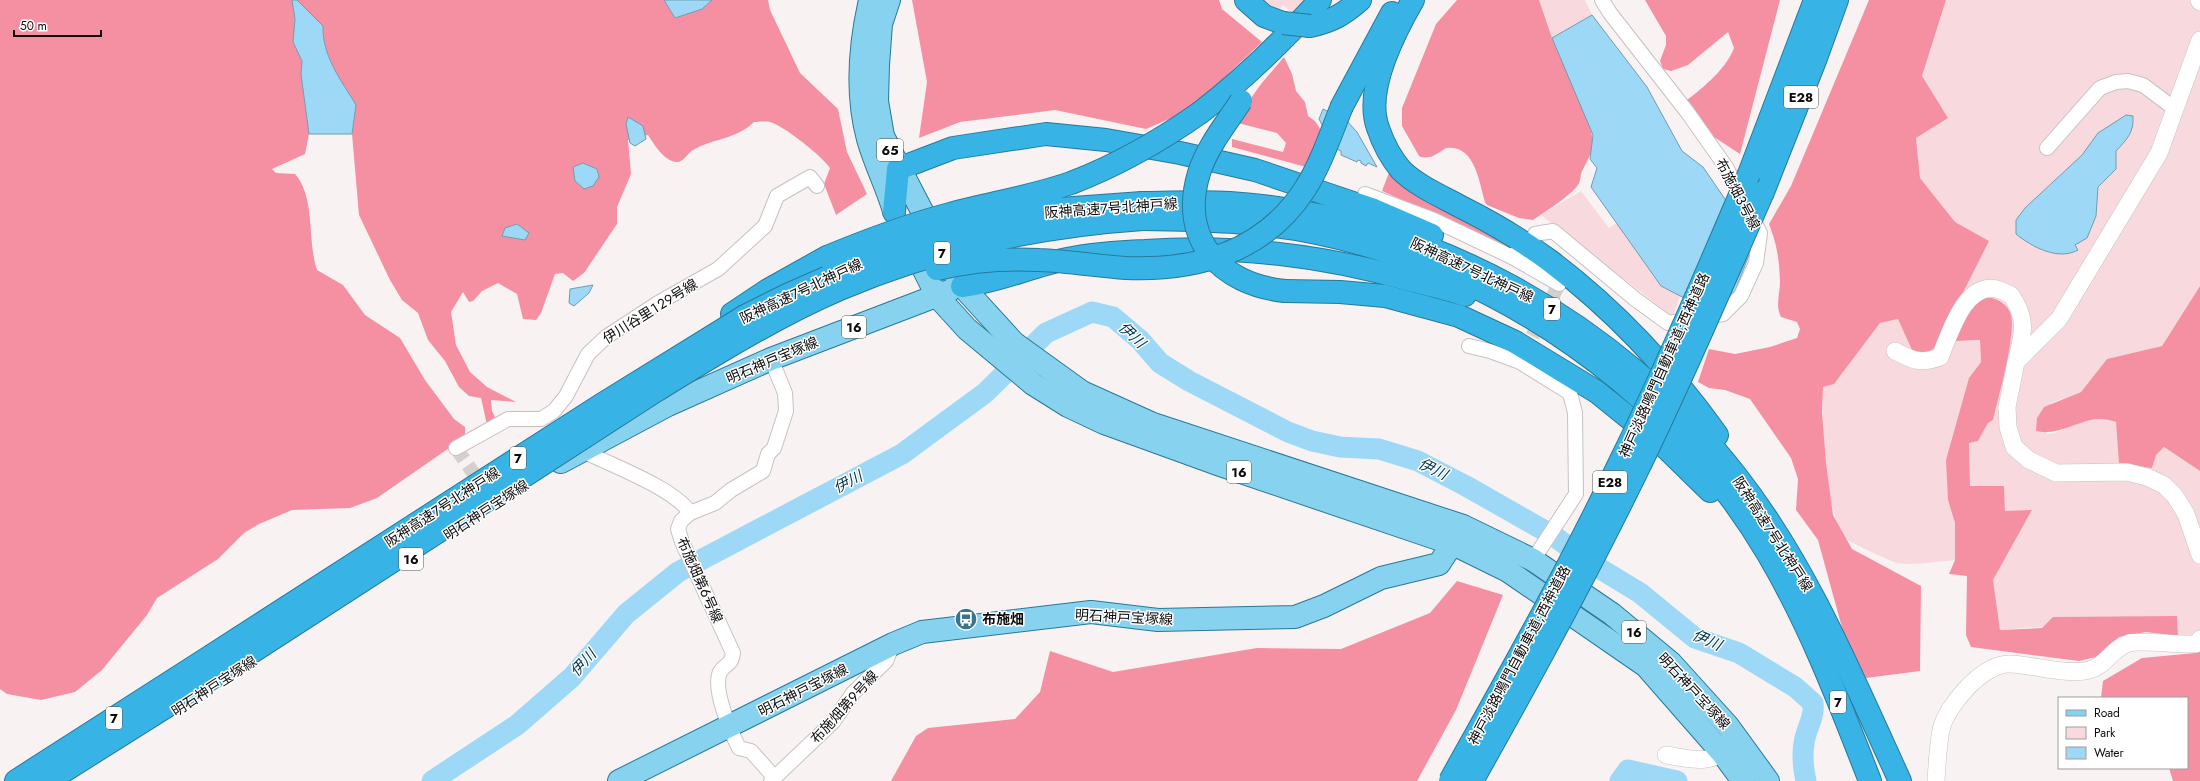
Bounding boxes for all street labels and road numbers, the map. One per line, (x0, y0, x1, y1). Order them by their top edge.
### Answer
road number: E28 (1784, 86, 1818, 108)
road number: 65 (877, 139, 903, 161)
street label: 布施畑３号線 (1711, 155, 1765, 233)
street label: 阪神高速7号北神戸線 (1044, 193, 1178, 223)
street label: 阪神高速7号北神戸線 (1407, 233, 1537, 307)
road number: 7 (934, 242, 950, 264)
street label: 阪神高速7号北神戸線 (736, 254, 866, 328)
street label: 神戸淡路鳴門自動車道;西神道路 (1614, 269, 1714, 461)
street label: 伊川谷里１２９号線 (599, 274, 701, 348)
road number: 7 (1544, 298, 1560, 320)
road number: 16 (842, 316, 866, 338)
street label: 明石神戸宝塚線 (723, 332, 821, 388)
road number: 7 (510, 447, 526, 469)
road number: 16 (1227, 461, 1251, 483)
street label: 阪神高速7号北神戸線 (381, 462, 503, 552)
road number: E28 (1593, 471, 1627, 493)
street label: 阪神高速7号北神戸線 (1728, 473, 1818, 595)
street label: 明石神戸宝塚線 (439, 475, 533, 545)
street label: 布施畑第６号線 (672, 534, 728, 626)
road number: 16 (399, 548, 423, 570)
street label: 神戸淡路鳴門自動車道;西神道路 (1463, 562, 1575, 748)
street label: 明石神戸宝塚線 (1075, 604, 1173, 630)
road number: 16 (1622, 621, 1646, 643)
street label: 明石神戸宝塚線 (1653, 648, 1735, 734)
street label: 明石神戸宝塚線 (167, 651, 261, 721)
street label: 明石神戸宝塚線 (755, 659, 851, 721)
street label: 布施畑第９号線 (806, 666, 882, 748)
road number: 7 (1830, 691, 1846, 713)
road number: 7 (106, 707, 122, 729)

